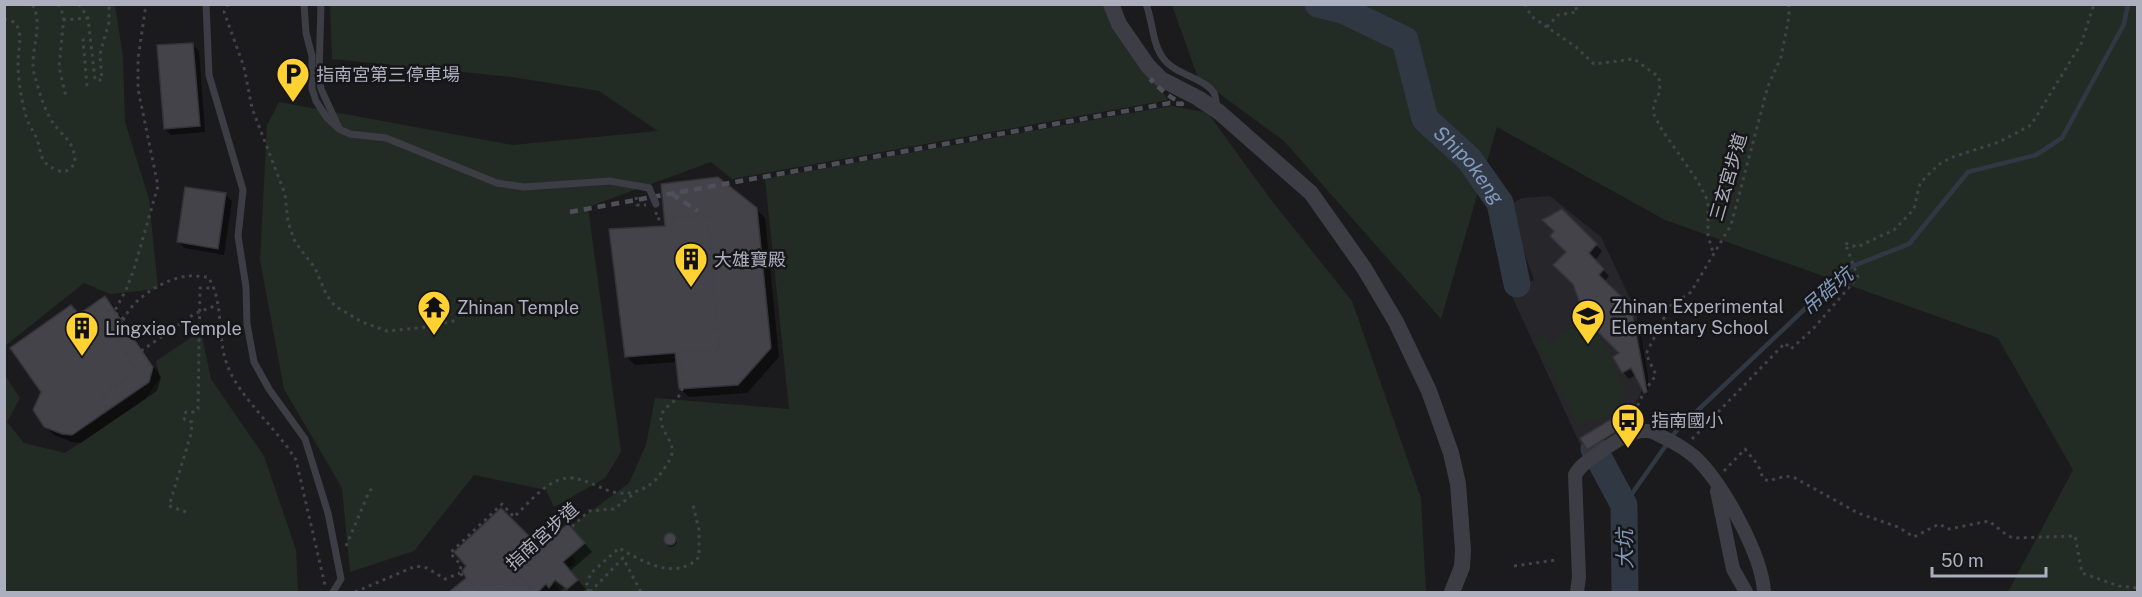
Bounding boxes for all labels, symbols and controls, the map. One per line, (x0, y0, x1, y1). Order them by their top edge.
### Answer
parking icon: 指南宮第三停車場 (275, 56, 311, 103)
place label: 指南宮第三停車場 (316, 64, 460, 85)
water label: Shipokeng (1429, 121, 1509, 209)
street label: 三玄宮步道 (1706, 131, 1750, 223)
building icon: 大雄寶殿 (673, 241, 709, 288)
place label: 大雄寶殿 (714, 249, 786, 270)
water label: 吊硞坑 (1796, 260, 1860, 320)
temple icon: Zhinan Temple (416, 289, 452, 336)
place label: Zhinan Experimental Elementary School (1611, 296, 1784, 338)
place label: Zhinan Temple (457, 297, 579, 318)
school or university icon: Zhinan Experimental Elementary School (1570, 298, 1606, 345)
building icon: Lingxiao Temple (64, 310, 100, 357)
place label: Lingxiao Temple (105, 318, 242, 339)
bus stop icon: 指南國小 (1610, 402, 1646, 449)
place label: 指南國小 (1651, 410, 1723, 431)
street label: 指南宮步道 (502, 498, 582, 574)
water label: 大坑 (1613, 526, 1637, 569)
scale bar (1932, 540, 2046, 578)
text: 50 m (1941, 550, 1984, 571)

